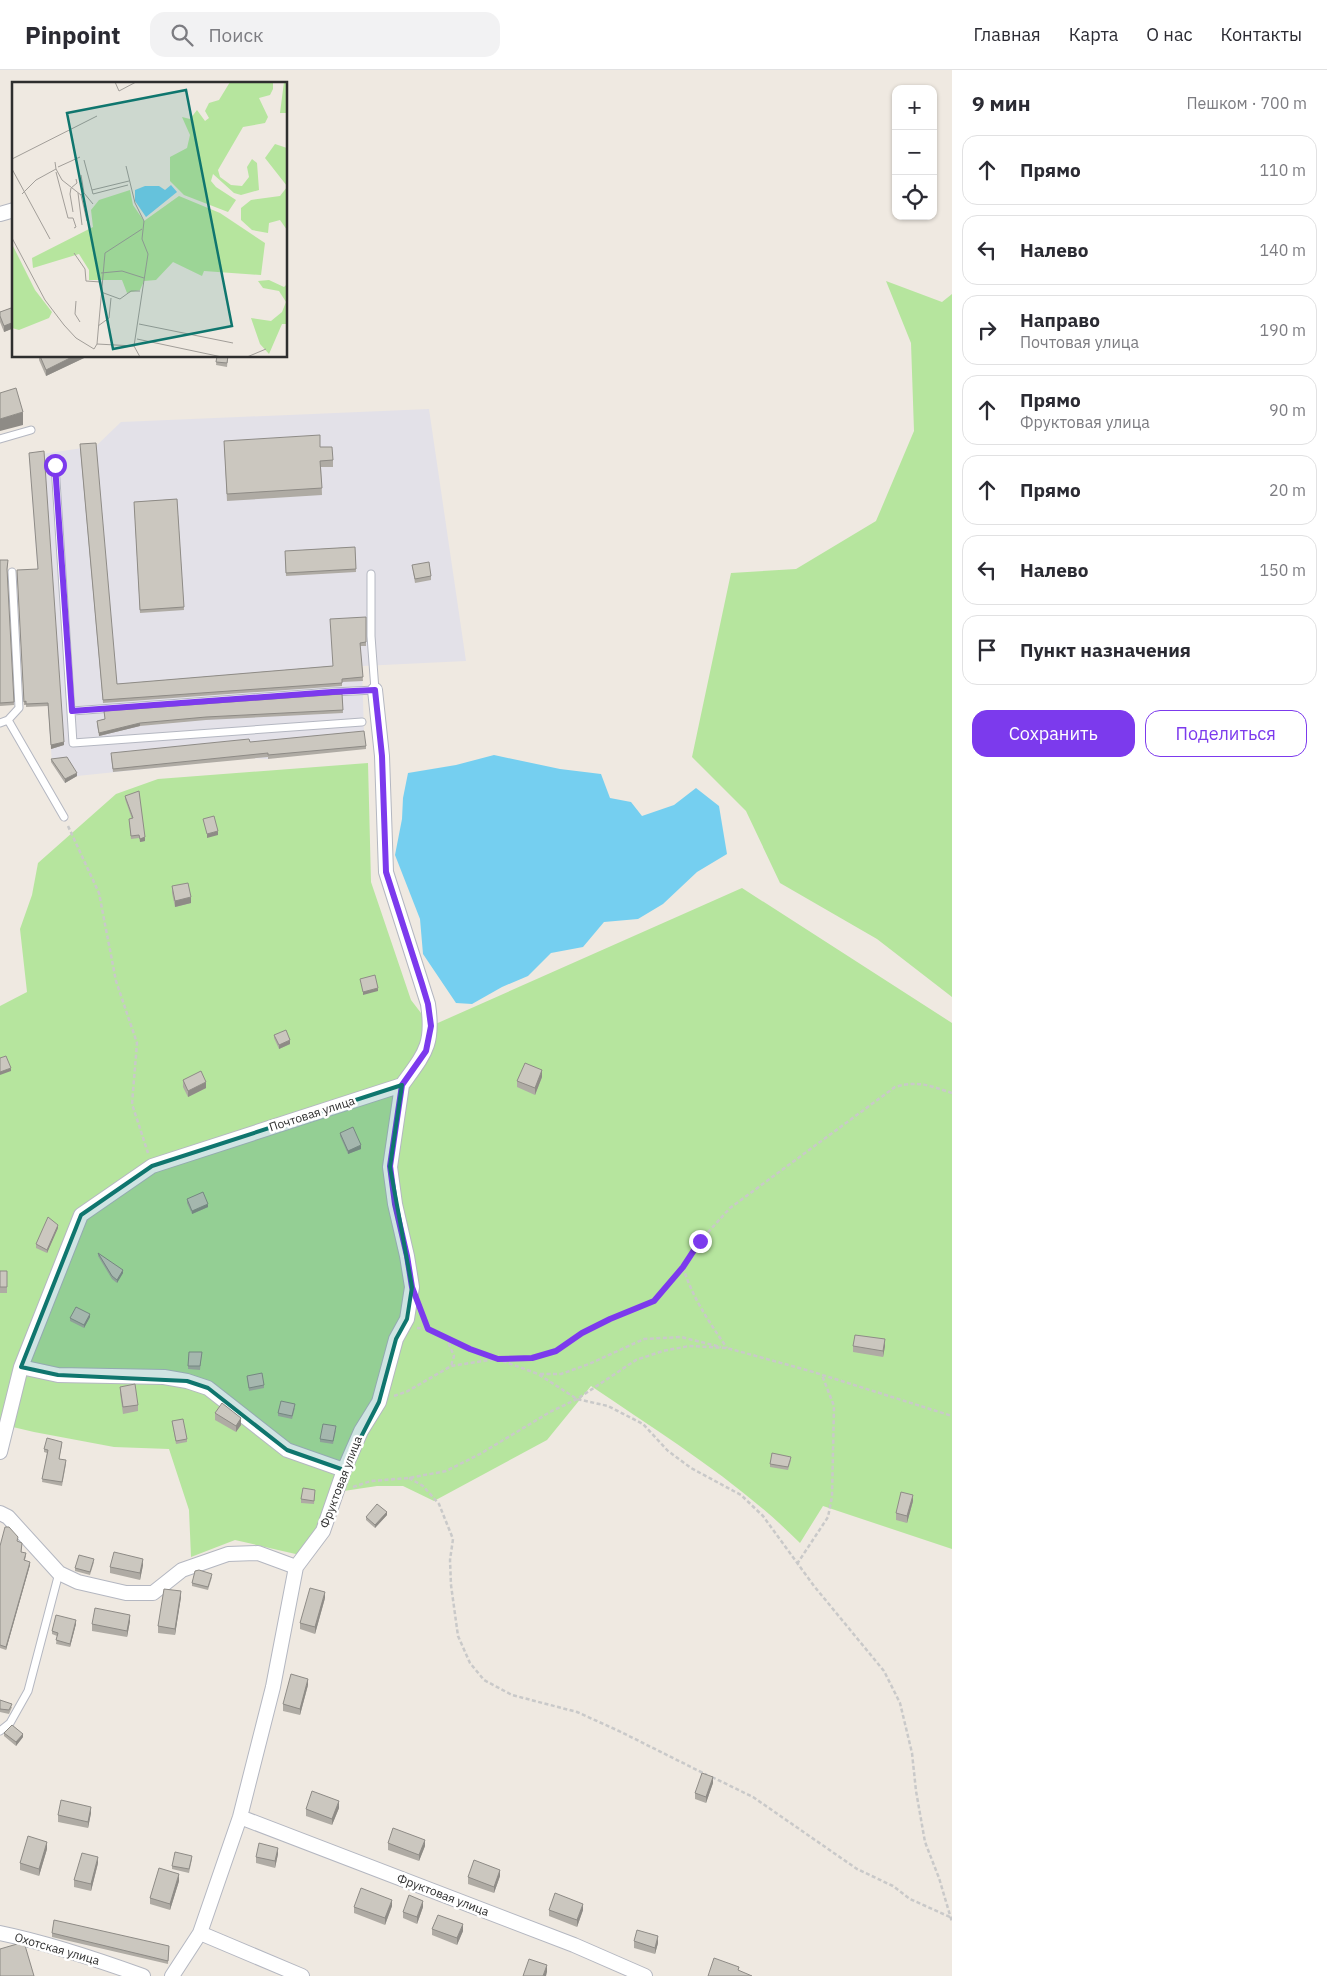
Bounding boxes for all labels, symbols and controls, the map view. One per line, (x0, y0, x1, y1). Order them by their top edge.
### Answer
search box (150, 12, 500, 57)
text: Pinpoint (25, 19, 120, 51)
icon: search (168, 21, 196, 49)
text: Поиск (208, 23, 263, 47)
text: Главная (973, 23, 1041, 46)
text: Карта (1069, 23, 1118, 46)
text: О нас (1146, 23, 1193, 46)
text: Контакты (1221, 23, 1302, 46)
inset map (12, 82, 288, 358)
map controls (892, 85, 937, 220)
button: + (892, 85, 937, 130)
text: 9 мин (972, 89, 1031, 117)
text: Пешком · 700 m (1186, 93, 1307, 113)
button: − (892, 130, 937, 175)
icon: ahead (973, 156, 1001, 184)
text: Прямо (1020, 158, 1081, 182)
text: 110 m (1259, 160, 1306, 180)
button: locate (892, 175, 937, 220)
icon: left (973, 236, 1001, 264)
text: Налево (1020, 238, 1089, 262)
text: 140 m (1259, 240, 1306, 260)
text: Направо (1020, 308, 1100, 332)
icon: right (973, 316, 1001, 344)
text: 190 m (1259, 320, 1306, 340)
text: Почтовая улица (1020, 332, 1139, 352)
text: Прямо (1020, 388, 1081, 412)
icon: ahead (973, 396, 1001, 424)
text: 90 m (1269, 400, 1306, 420)
text: Фруктовая улица (1020, 412, 1150, 432)
route start (44, 454, 67, 477)
icon: ahead (973, 476, 1001, 504)
text: Прямо (1020, 478, 1081, 502)
text: 20 m (1269, 480, 1306, 500)
icon: left (973, 556, 1001, 584)
text: Налево (1020, 558, 1089, 582)
text: 150 m (1259, 560, 1306, 580)
icon: arrive (973, 636, 1001, 664)
text: Пункт назначения (1020, 638, 1191, 662)
button: Сохранить (972, 710, 1135, 757)
button: Поделиться (1145, 710, 1307, 757)
street label: Почтовая улица (267, 1092, 357, 1134)
route end (689, 1230, 712, 1253)
street label: Фруктовая улица (316, 1433, 365, 1530)
street label: Фруктовая улица (395, 1870, 492, 1919)
street label: Охотская улица (13, 1929, 102, 1968)

